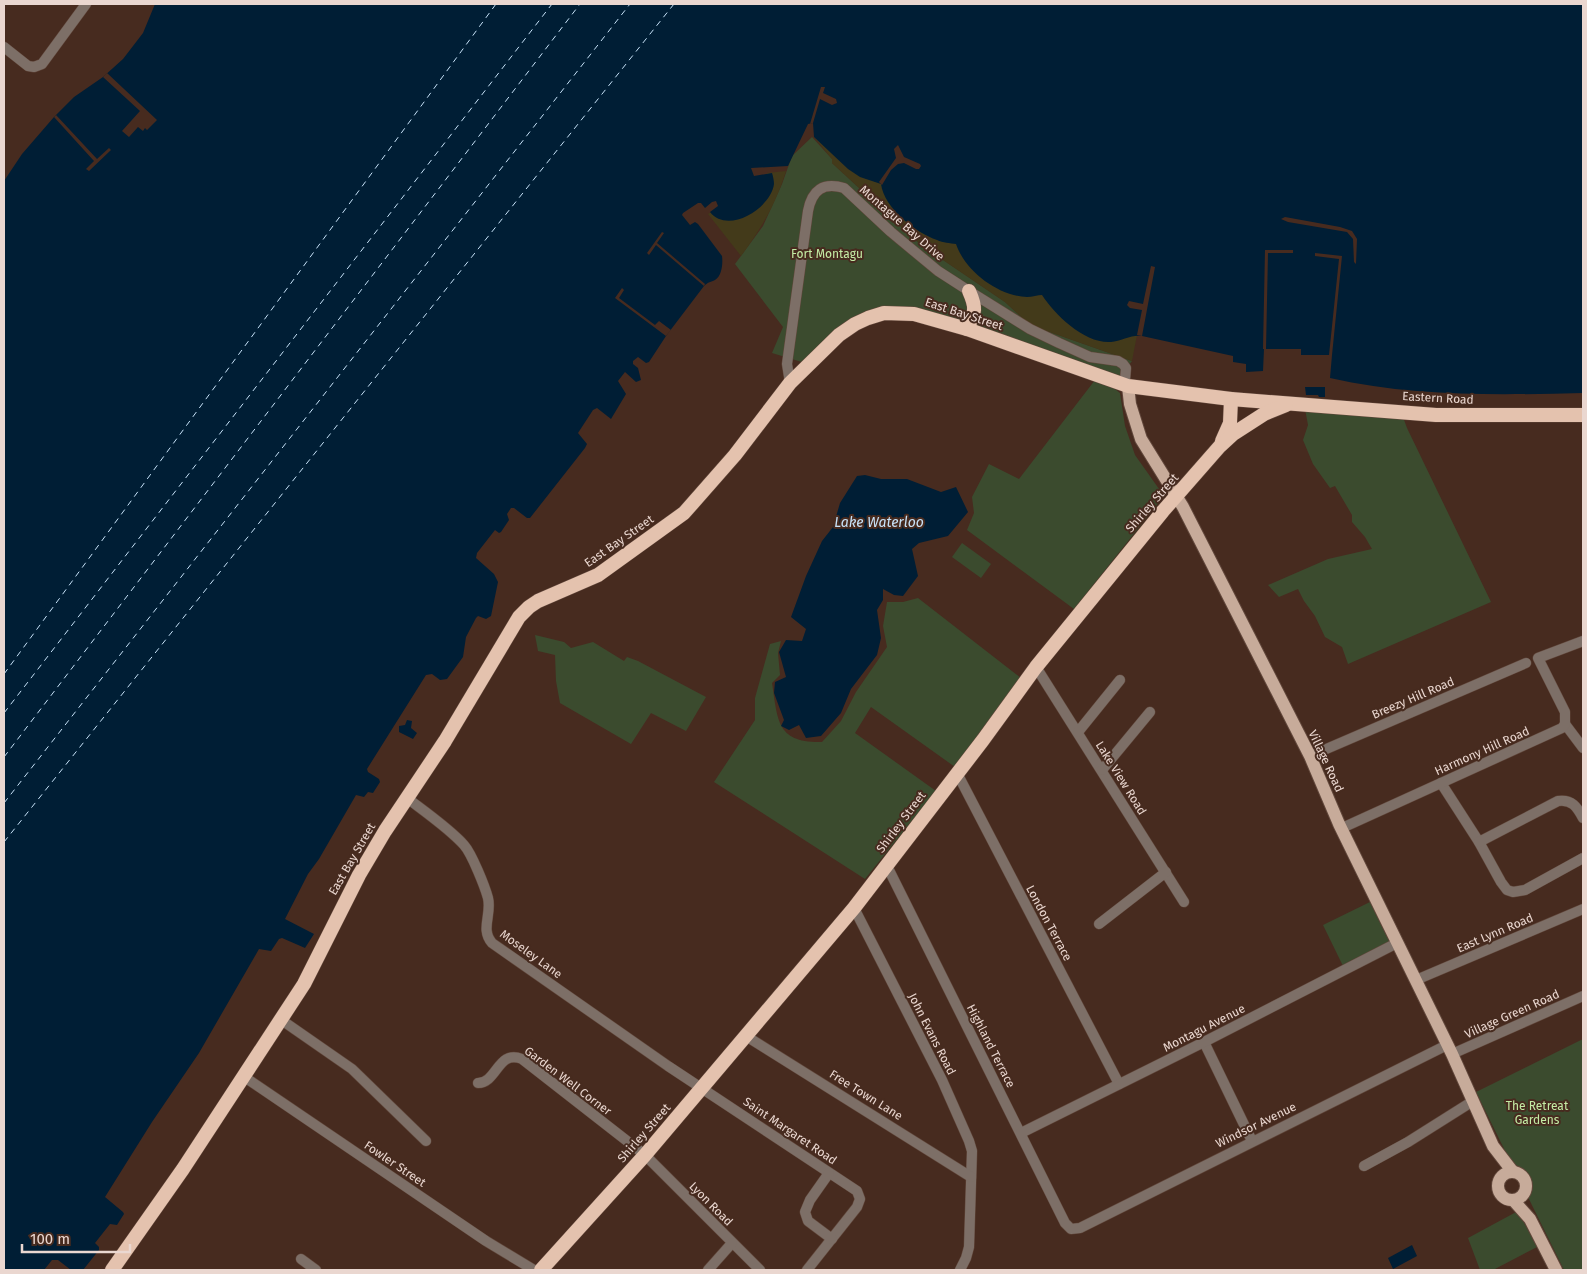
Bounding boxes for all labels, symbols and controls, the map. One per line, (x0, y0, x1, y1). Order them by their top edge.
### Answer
street label: Montague Bay Drive (857, 182, 947, 264)
park label: Fort Montagu (791, 247, 863, 261)
street label: East Bay Street (923, 295, 1005, 333)
street label: Eastern Road (1402, 389, 1474, 407)
street label: Shirley Street (1123, 470, 1182, 535)
street label: East Bay Street (582, 512, 657, 570)
water label: Lake Waterloo (834, 514, 924, 531)
street label: Breezy Hill Road (1370, 674, 1456, 722)
street label: Harmony Hill Road (1433, 724, 1531, 778)
street label: Village Road (1306, 728, 1346, 794)
street label: Lake View Road (1093, 739, 1149, 817)
street label: Shirley Street (873, 788, 929, 855)
street label: East Bay Street (326, 820, 379, 898)
street label: London Terrace (1023, 883, 1075, 963)
street label: East Lynn Road (1455, 911, 1535, 955)
street label: Moseley Lane (497, 927, 565, 981)
street label: Village Green Road (1463, 987, 1561, 1041)
street label: John Evans Road (905, 991, 959, 1077)
street label: Montagu Avenue (1161, 1001, 1247, 1055)
street label: Highland Terrace (964, 1002, 1018, 1090)
street label: Garden Well Corner (522, 1044, 615, 1118)
street label: Free Town Lane (827, 1067, 905, 1123)
street label: Saint Margaret Road (741, 1094, 839, 1168)
street label: Windsor Avenue (1213, 1099, 1299, 1151)
park label: The Retreat Gardens (1506, 1099, 1569, 1127)
street label: Shirley Street (615, 1100, 674, 1165)
street label: Fowler Street (361, 1138, 429, 1190)
street label: Lyon Road (686, 1179, 736, 1229)
scale bar (22, 1222, 130, 1254)
text: 100 m (30, 1230, 70, 1248)

